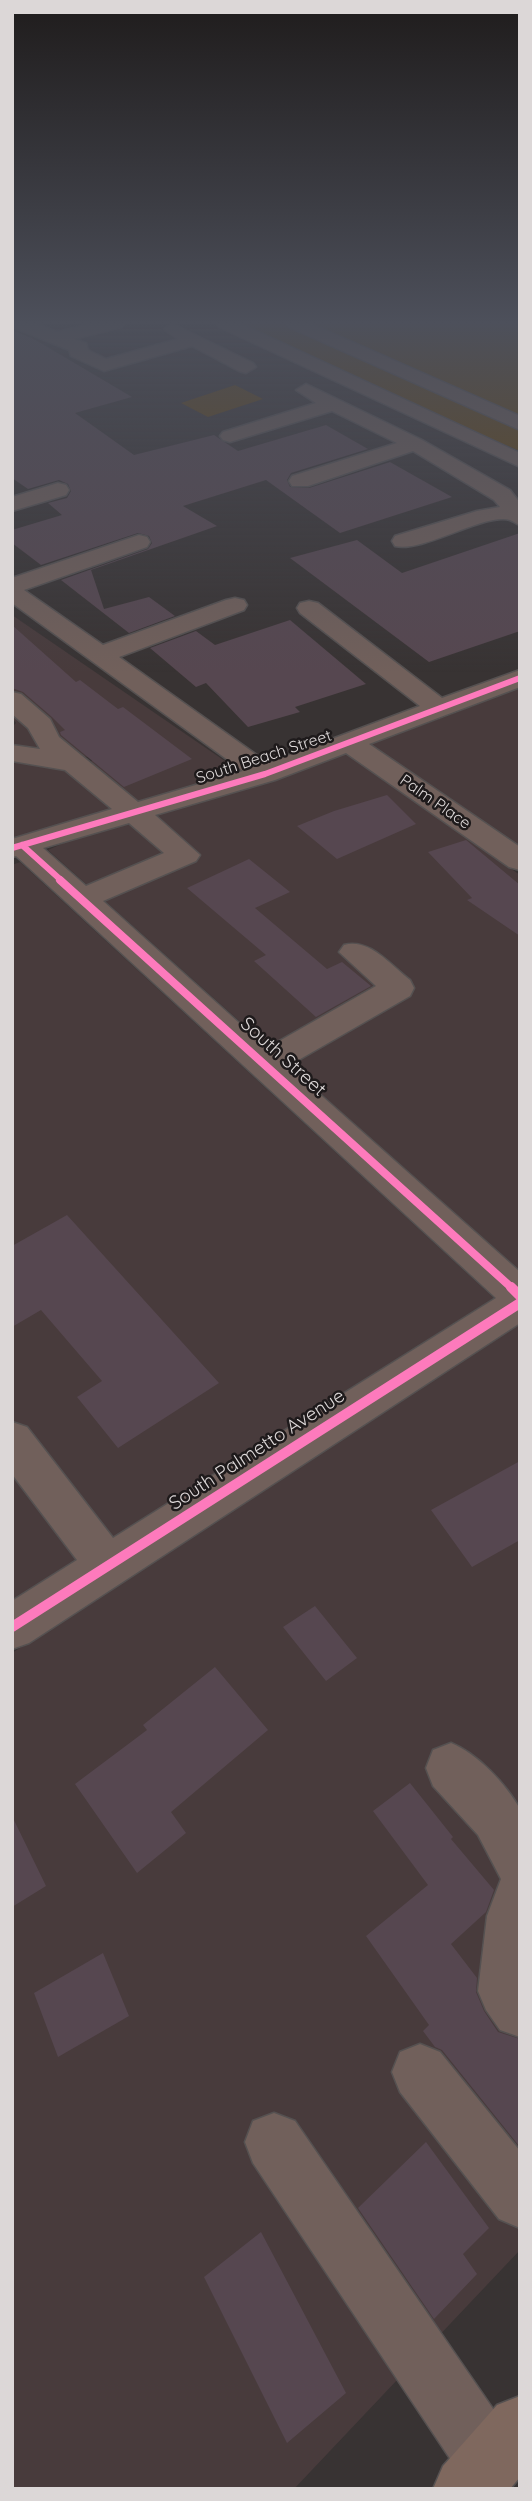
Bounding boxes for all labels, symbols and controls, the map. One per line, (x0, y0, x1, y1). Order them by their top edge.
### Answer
street label: South Beach Street (194, 726, 334, 788)
street label: Palm Place (396, 771, 474, 833)
street label: South Street (235, 1013, 331, 1101)
street label: South Palmetto Avenue (165, 1385, 349, 1515)

